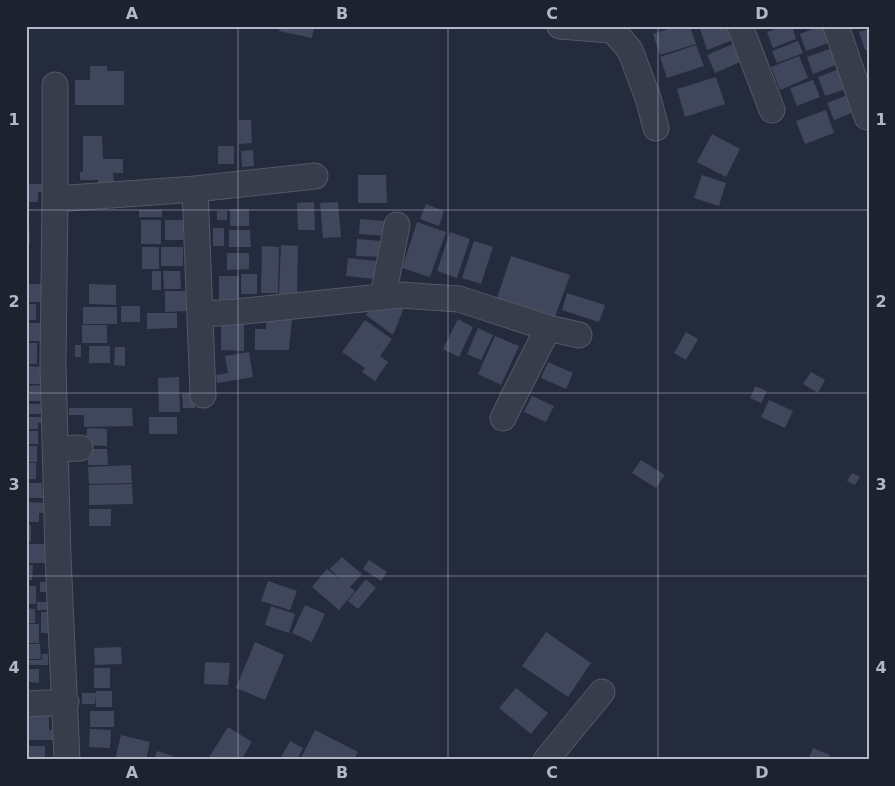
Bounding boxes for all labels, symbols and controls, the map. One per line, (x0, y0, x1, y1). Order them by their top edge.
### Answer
text: A (126, 4, 139, 23)
text: B (336, 4, 348, 23)
text: C (546, 4, 558, 23)
text: D (755, 4, 769, 23)
text: 1 (8, 110, 20, 129)
text: 1 (875, 110, 887, 129)
text: 2 (8, 292, 20, 311)
text: 2 (875, 292, 887, 311)
text: 3 (8, 475, 20, 494)
text: 3 (875, 475, 887, 494)
text: 4 (8, 658, 20, 677)
text: 4 (875, 658, 887, 677)
text: A (126, 763, 139, 782)
text: B (336, 763, 348, 782)
text: C (546, 763, 558, 782)
text: D (755, 763, 769, 782)

